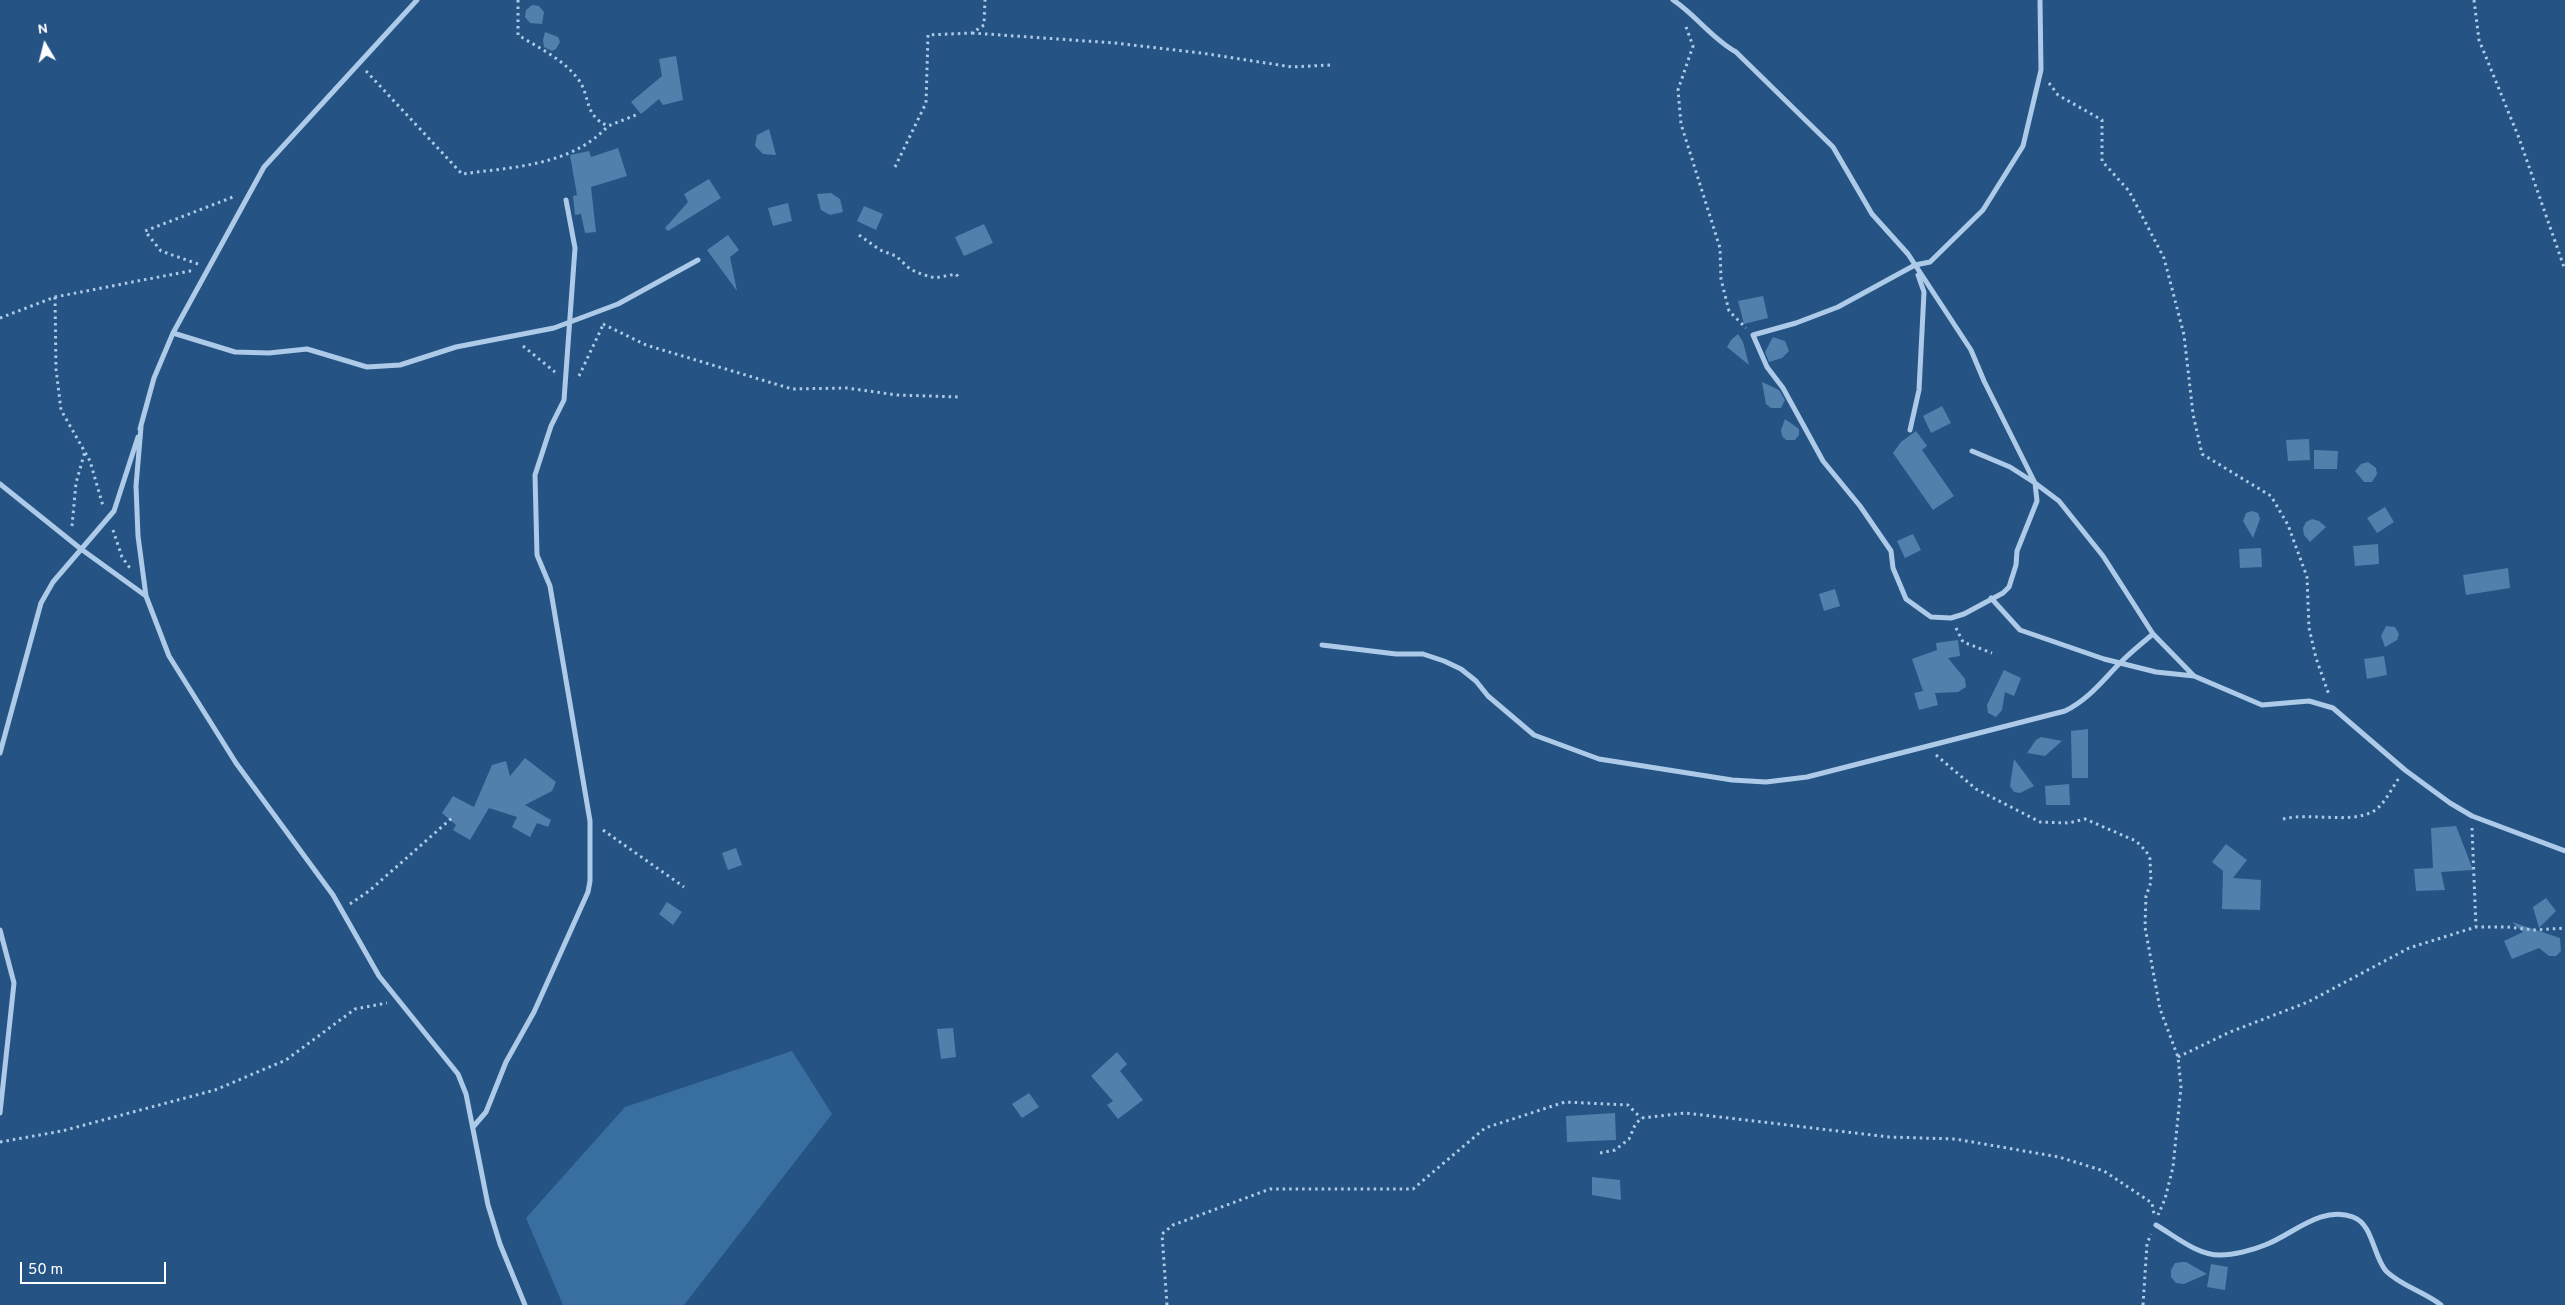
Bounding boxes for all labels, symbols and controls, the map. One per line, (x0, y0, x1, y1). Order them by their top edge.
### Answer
north arrow (20, 20, 70, 70)
text: N (37, 21, 49, 39)
scale bar (22, 1252, 169, 1284)
text: 50 m (28, 1261, 63, 1280)

